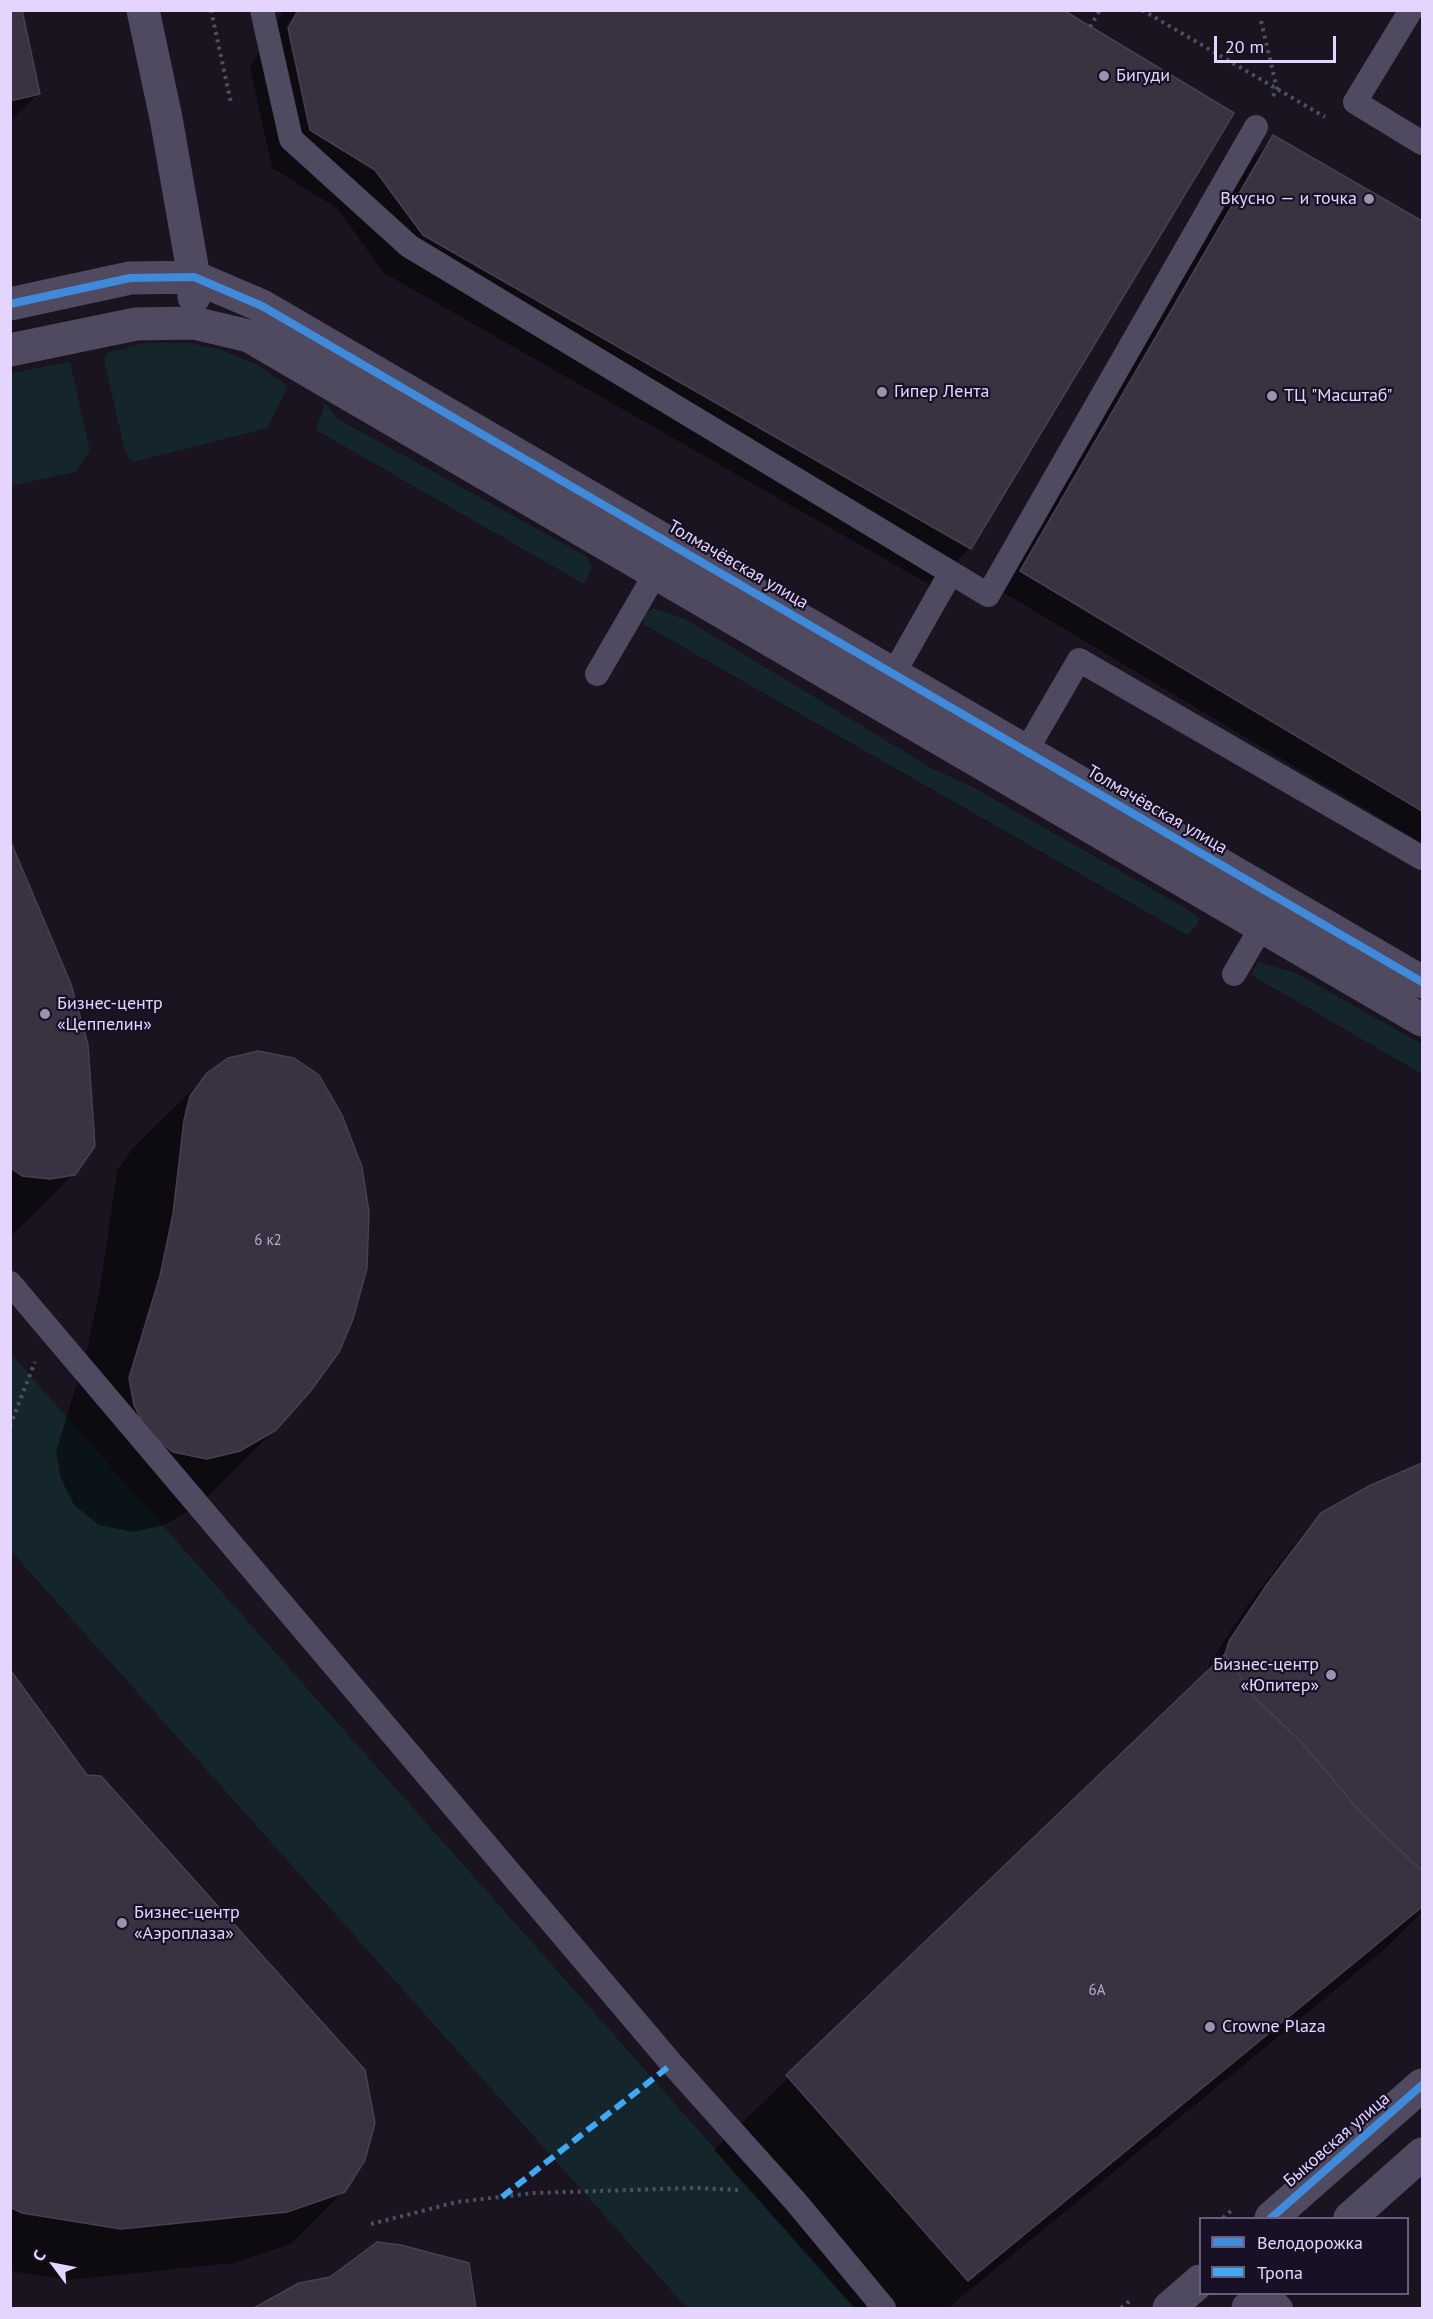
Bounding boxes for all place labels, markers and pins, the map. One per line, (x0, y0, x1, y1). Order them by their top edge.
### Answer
place label: Бигуди (1116, 65, 1170, 87)
marker: Бигуди (1097, 69, 1111, 83)
place label: Вкусно — и точка (1220, 188, 1357, 210)
marker: Вкусно — и точка (1362, 192, 1376, 206)
place label: Гипер Лента (894, 381, 989, 403)
marker: Гипер Лента (875, 385, 889, 399)
place label: ТЦ "Масштаб" (1284, 385, 1393, 407)
marker: ТЦ "Масштаб" (1265, 389, 1279, 403)
place label: Бизнес-центр «Цеппелин» (57, 993, 163, 1036)
marker: Бизнес-центр «Цеппелин» (38, 1007, 52, 1021)
place label: Бизнес-центр «Юпитер» (1213, 1654, 1319, 1696)
marker: Бизнес-центр «Юпитер» (1324, 1668, 1338, 1682)
place label: Бизнес-центр «Аэроплаза» (134, 1902, 240, 1944)
marker: Бизнес-центр «Аэроплаза» (115, 1916, 129, 1930)
place label: Crowne Plaza (1222, 2016, 1326, 2038)
marker: Crowne Plaza (1203, 2020, 1217, 2034)

